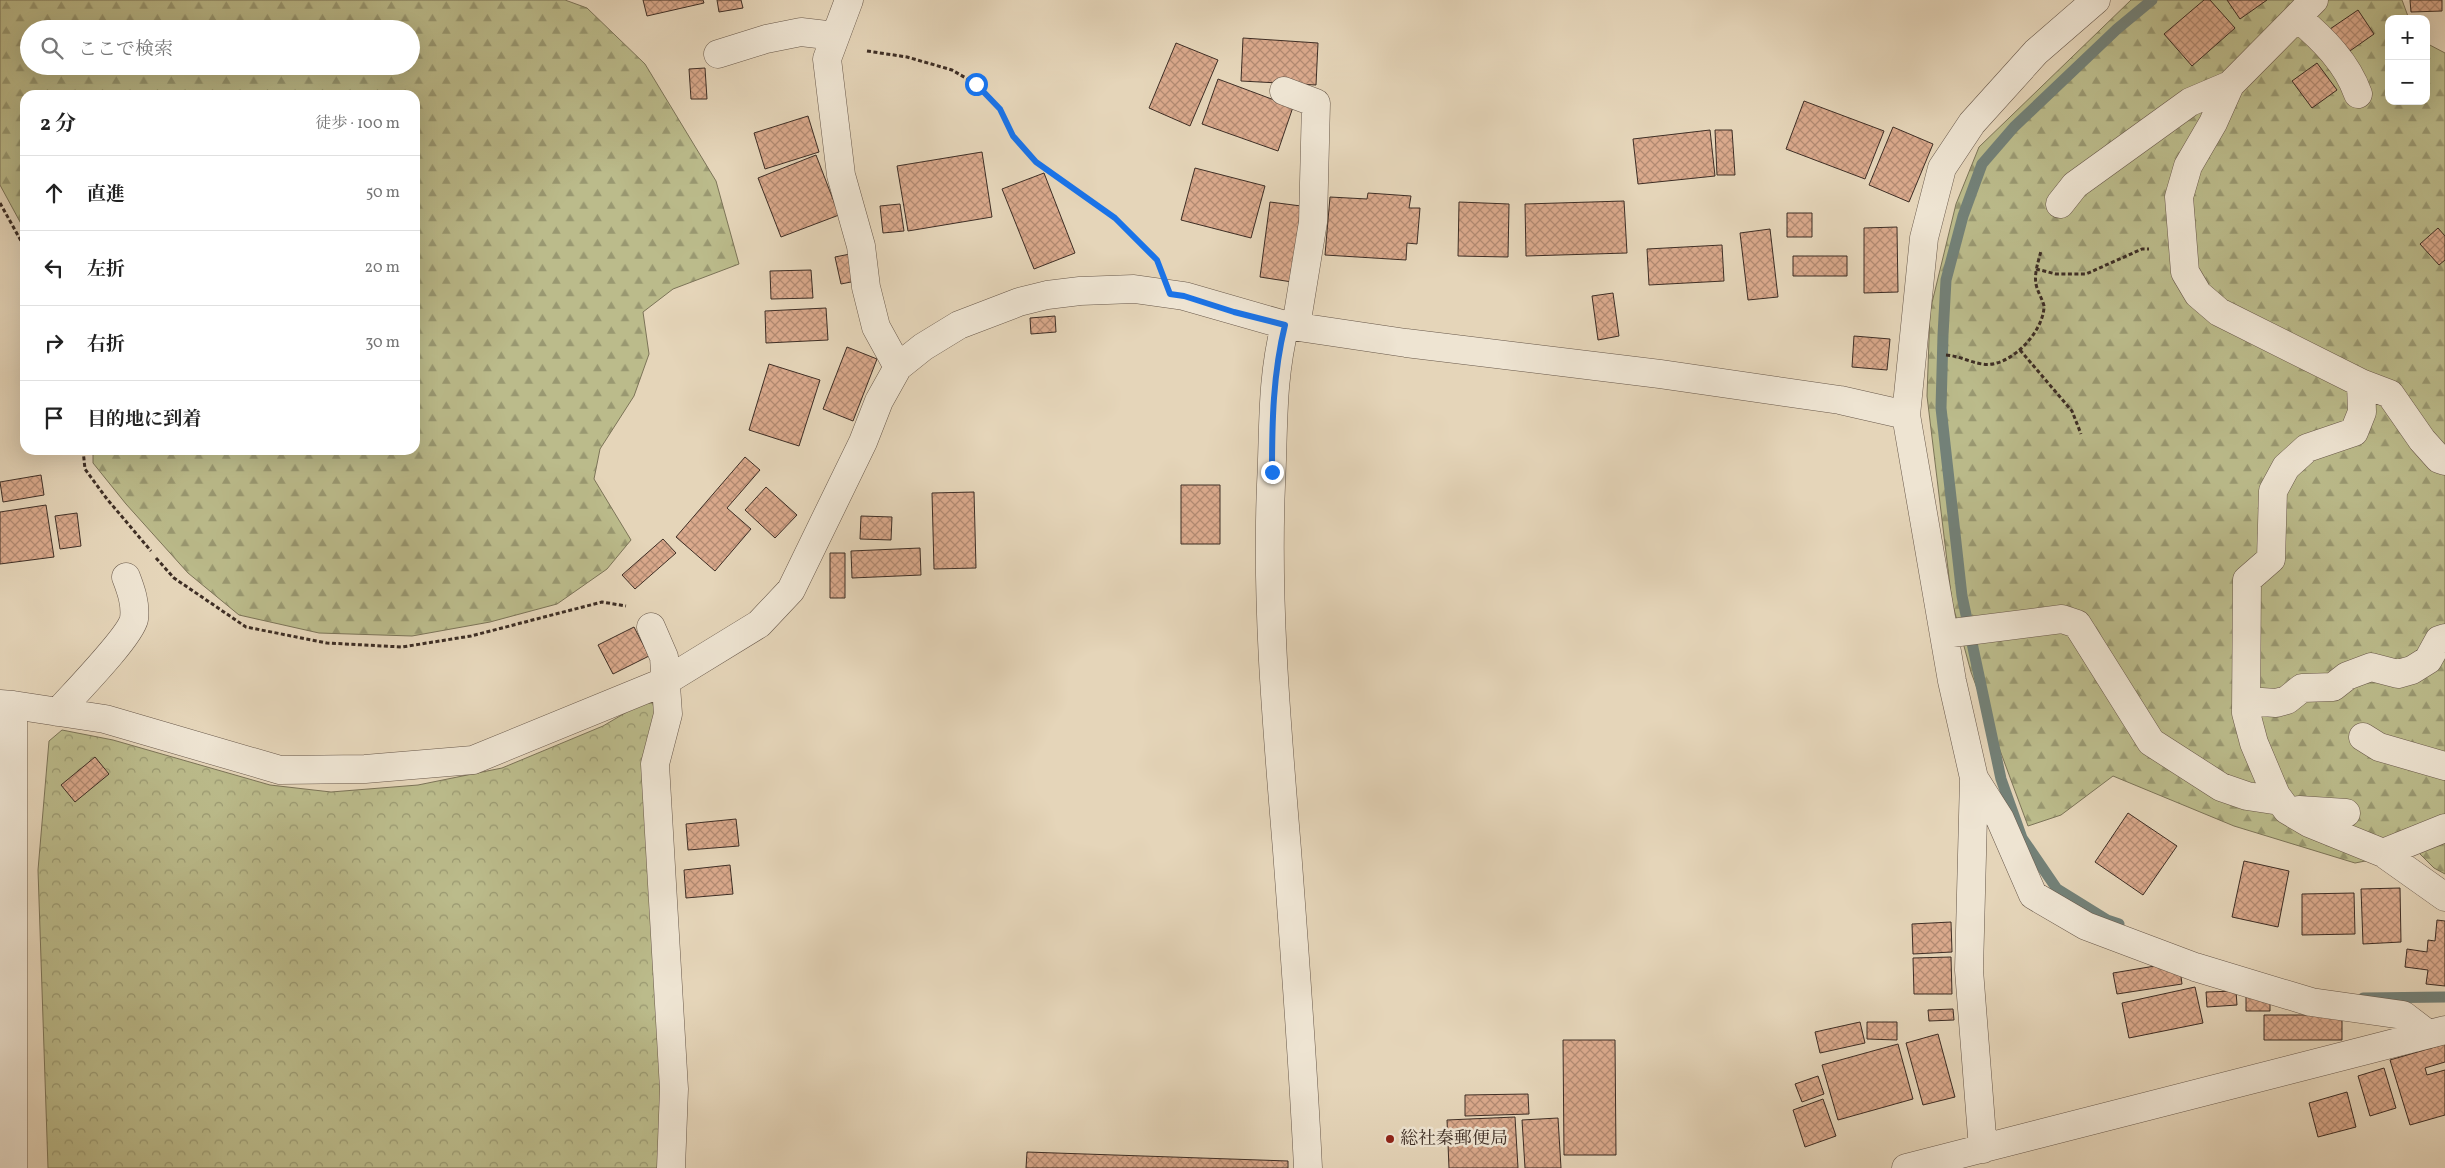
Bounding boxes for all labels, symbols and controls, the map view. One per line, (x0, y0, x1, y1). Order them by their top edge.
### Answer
map controls (2385, 15, 2430, 105)
button: + (2385, 15, 2430, 60)
search box (20, 20, 420, 75)
icon: search (38, 34, 66, 62)
text: ここで検索 (78, 37, 173, 63)
button: − (2385, 60, 2430, 105)
route start (965, 73, 988, 96)
text: 2 分 (40, 110, 76, 139)
text: 徒歩 · 100 m (315, 113, 400, 135)
icon: ahead (40, 179, 68, 207)
text: 直進 (87, 182, 125, 208)
text: 50 m (366, 182, 400, 204)
icon: left (40, 254, 68, 282)
text: 左折 (87, 257, 125, 283)
text: 20 m (365, 257, 400, 279)
icon: right (40, 329, 68, 357)
text: 右折 (87, 332, 125, 358)
text: 30 m (365, 332, 400, 354)
icon: arrive (40, 404, 68, 432)
text: 目的地に到着 (87, 407, 201, 433)
route end (1261, 461, 1284, 484)
place label: 総社秦郵便局 (1400, 1127, 1508, 1152)
marker: 総社秦郵便局 (1384, 1133, 1396, 1145)

